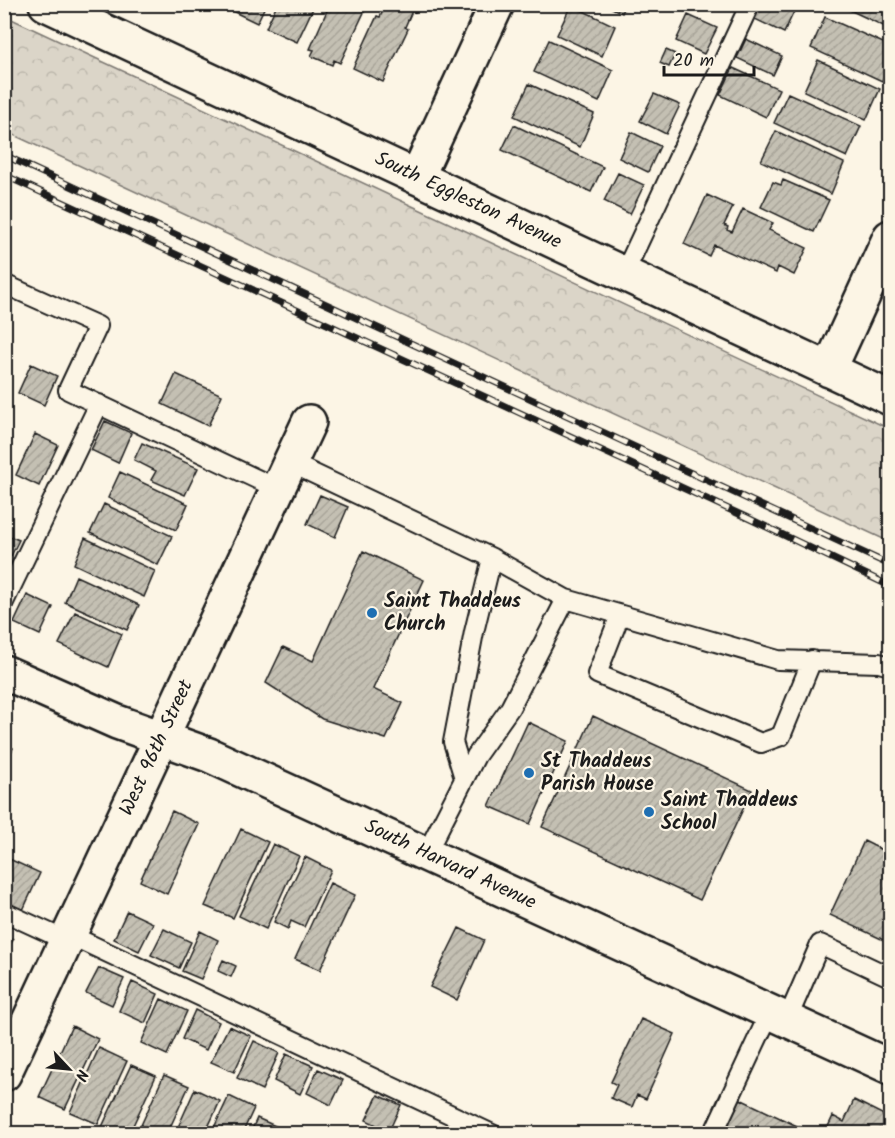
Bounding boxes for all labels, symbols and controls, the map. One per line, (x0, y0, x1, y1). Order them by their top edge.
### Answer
scale bar (664, 39, 754, 77)
text: 20 m (673, 47, 714, 76)
street label: South Eggleston Avenue (369, 144, 567, 258)
place label: Saint Thaddeus Church (384, 586, 522, 641)
marker: Saint Thaddeus Church (365, 606, 379, 620)
street label: West 96th Street (111, 674, 203, 821)
place label: St Thaddeus Parish House (541, 746, 654, 801)
marker: St Thaddeus Parish House (522, 766, 536, 780)
place label: Saint Thaddeus School (661, 785, 799, 840)
marker: Saint Thaddeus School (642, 805, 656, 819)
street label: South Harvard Avenue (359, 811, 541, 919)
north arrow (39, 1039, 99, 1099)
text: N (68, 1065, 95, 1085)

